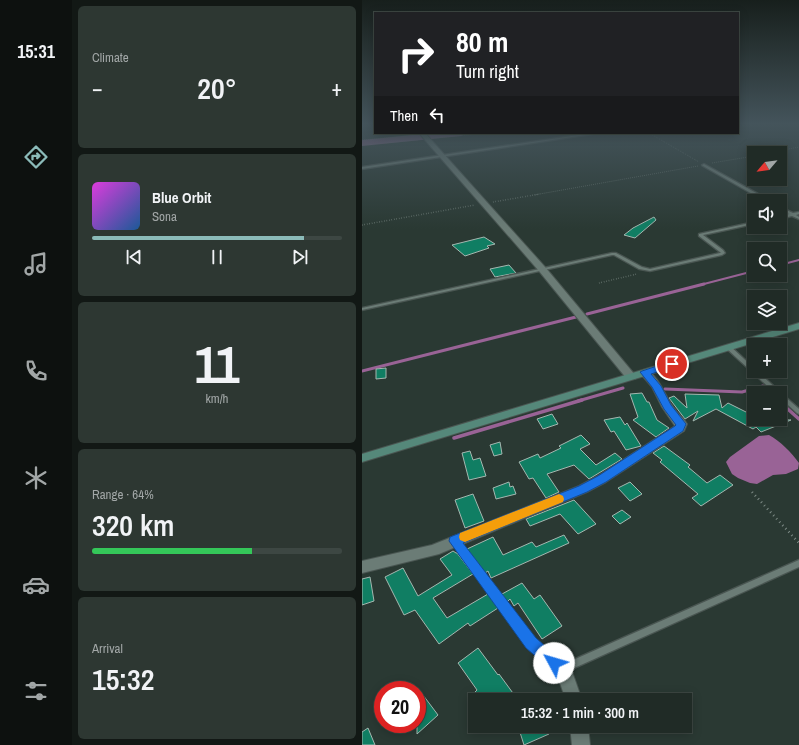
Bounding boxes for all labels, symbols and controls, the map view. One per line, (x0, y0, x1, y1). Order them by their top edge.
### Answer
text: 80 m (456, 23, 508, 61)
icon: right (390, 28, 442, 80)
text: 15:31 (17, 39, 55, 64)
text: Climate (92, 49, 129, 66)
text: Turn right (456, 59, 519, 84)
text: 20° (197, 68, 237, 108)
text: − (92, 73, 103, 103)
text: + (331, 73, 342, 103)
icon: left (426, 104, 448, 126)
text: Then (390, 105, 418, 126)
icon: directions (22, 143, 50, 171)
north arrow (747, 146, 787, 186)
map controls (747, 146, 787, 426)
text: Blue Orbit (152, 187, 211, 208)
button: sound (747, 194, 787, 234)
text: Sona (152, 208, 177, 225)
button: search (747, 242, 787, 282)
icon: previous (123, 246, 145, 268)
icon: pause (206, 246, 228, 268)
icon: next (289, 246, 311, 268)
icon: music (22, 250, 50, 278)
button: layers (747, 290, 787, 330)
text: 11 (194, 329, 240, 399)
button: + (747, 338, 787, 378)
pin (655, 347, 689, 381)
icon: arrive (661, 353, 683, 375)
icon: phone (22, 357, 50, 385)
button: − (747, 386, 787, 426)
text: km/h (205, 390, 229, 407)
icon: climate (22, 464, 50, 492)
text: Range · 64% (92, 486, 154, 503)
text: 320 km (92, 505, 174, 545)
icon: car (22, 571, 50, 599)
text: Arrival (92, 640, 123, 657)
position arrow (533, 642, 575, 684)
text: 15:32 (92, 659, 154, 699)
icon: filters (22, 677, 50, 705)
speed limit sign: 20 (374, 681, 426, 733)
text: 15:32 · 1 min · 300 m (521, 702, 639, 723)

